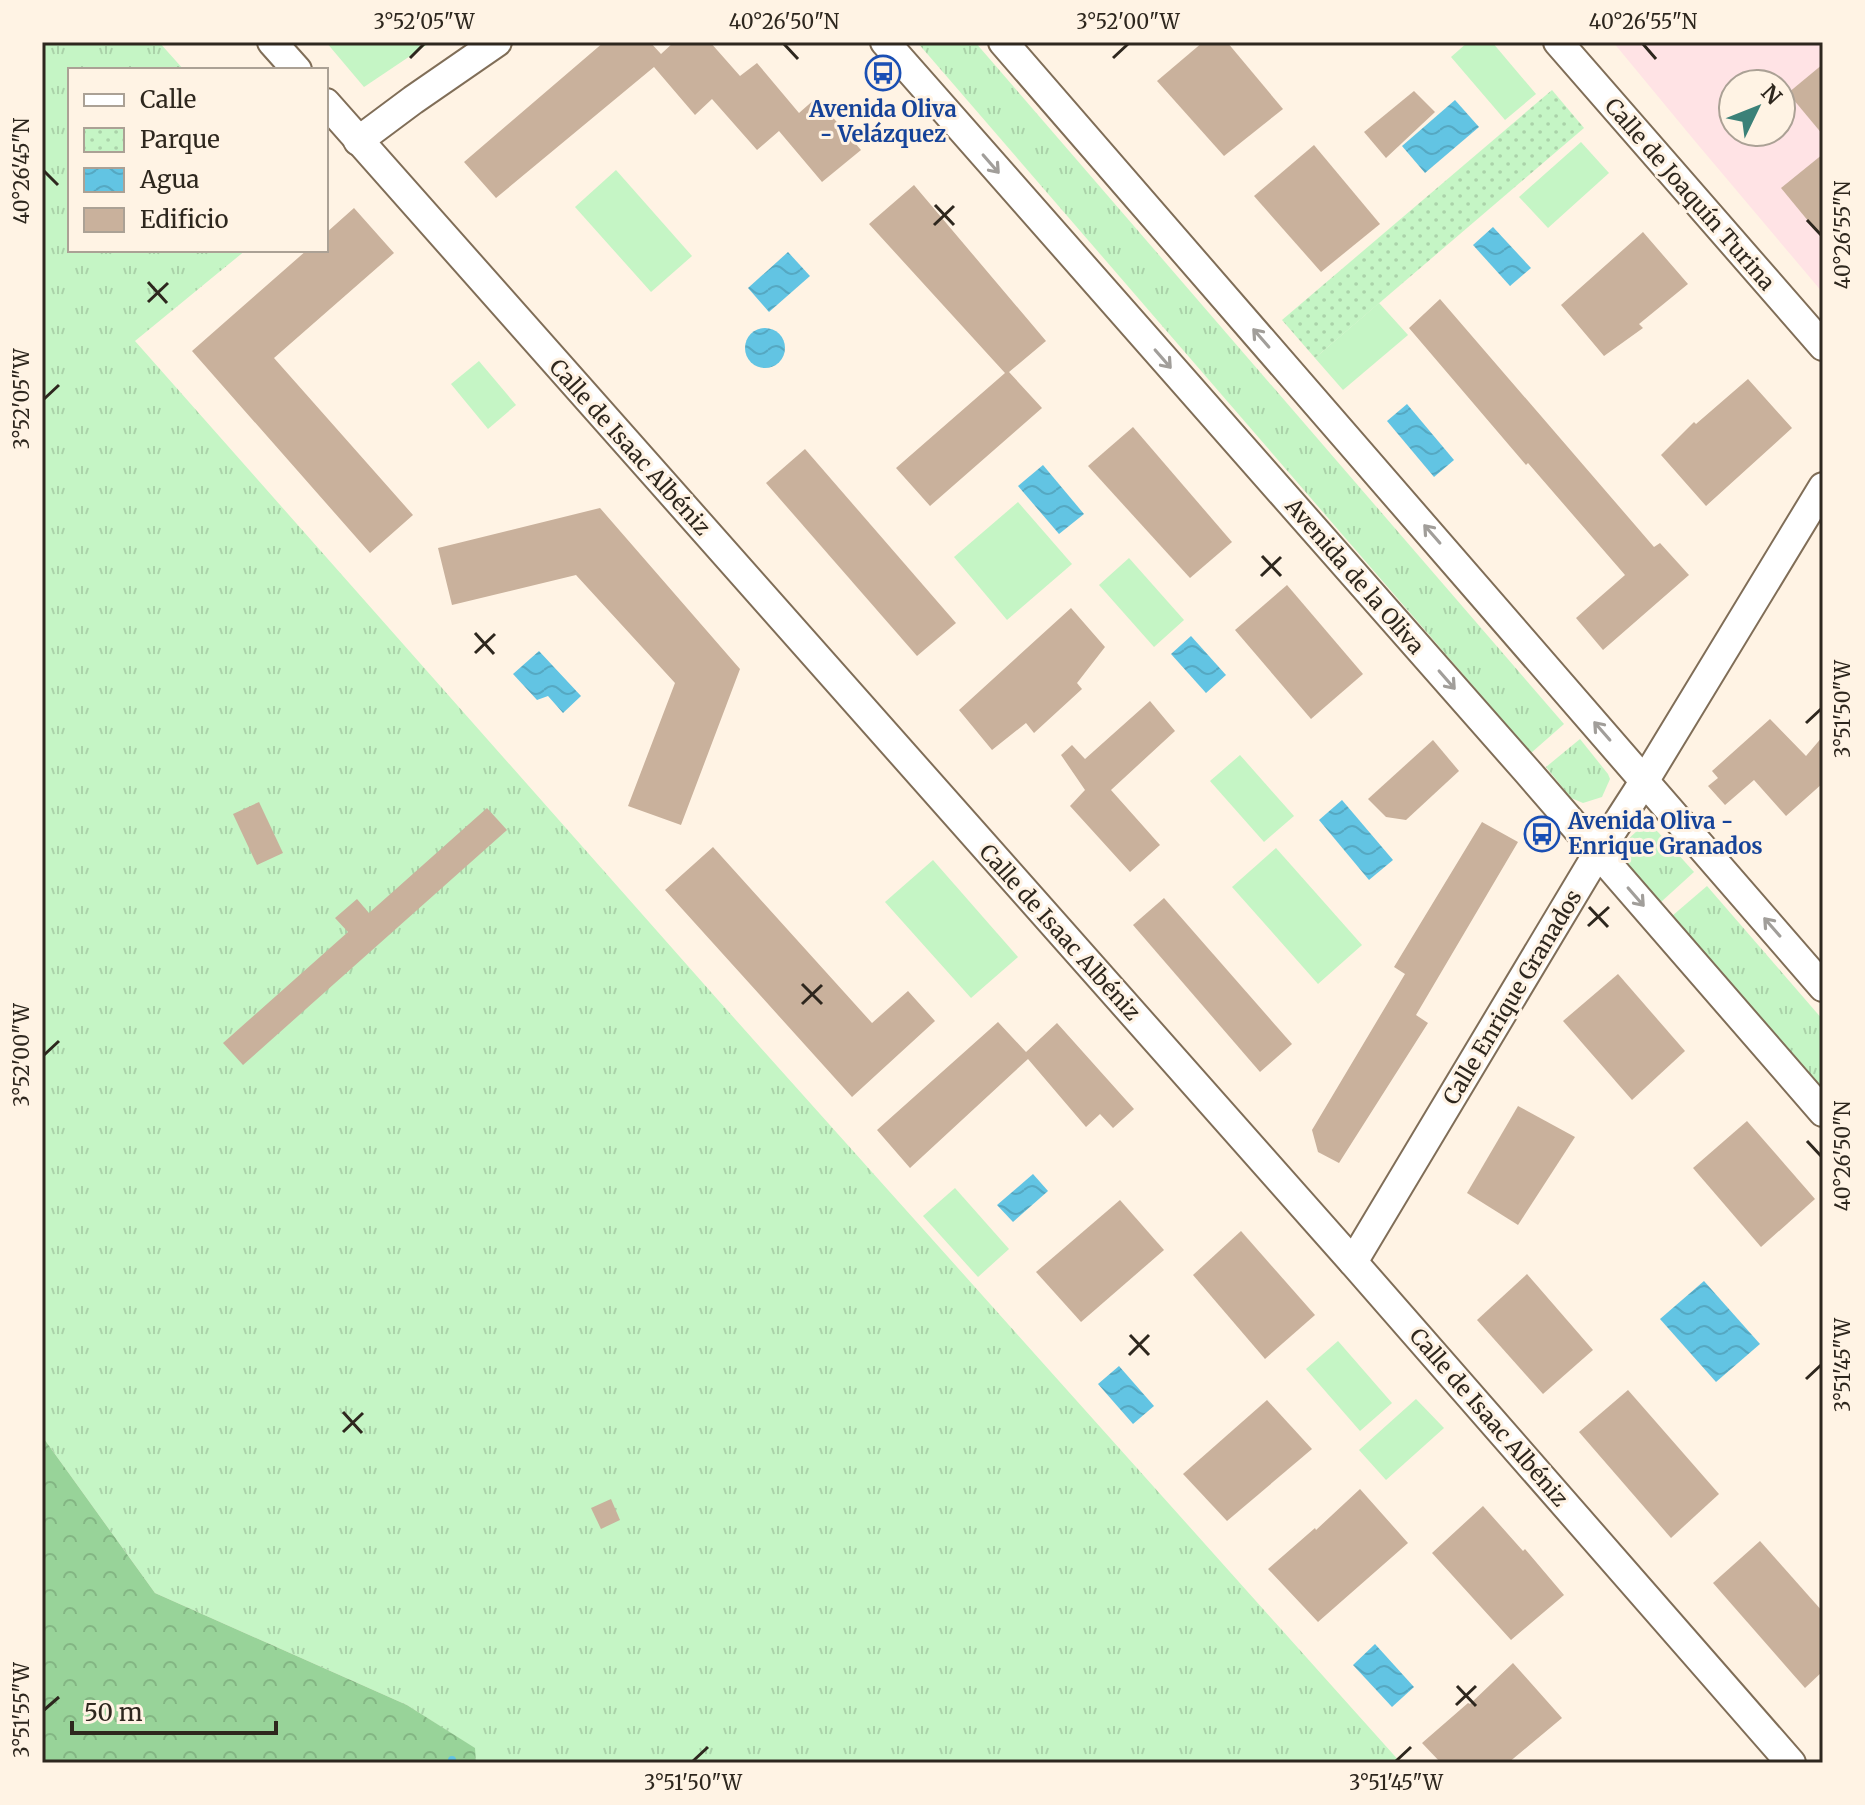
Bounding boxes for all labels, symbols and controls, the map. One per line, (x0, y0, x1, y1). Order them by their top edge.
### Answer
text: 3°52'05"W (373, 9, 476, 34)
text: 40°26'50"N (729, 9, 840, 34)
text: 3°52'00"W (1076, 9, 1181, 34)
text: 40°26'55"N (1589, 9, 1698, 34)
bus stop icon: Avenida Oliva - Velázquez (864, 54, 902, 92)
legend (68, 68, 328, 252)
north arrow (1717, 68, 1797, 148)
text: N (1755, 78, 1788, 111)
text: Calle (140, 84, 196, 115)
street label: Calle de Joaquín Turina (1599, 92, 1781, 296)
place label: Avenida Oliva - Velázquez (808, 95, 957, 148)
text: 40°26'45"N (9, 117, 34, 224)
text: Parque (140, 124, 220, 155)
one-way arrow (982, 154, 1000, 174)
text: Agua (139, 164, 199, 195)
text: 40°26'55"N (1830, 180, 1855, 289)
text: Edificio (140, 204, 228, 235)
one-way arrow (1252, 329, 1270, 349)
text: 3°52'05"W (9, 347, 34, 450)
one-way arrow (1154, 348, 1172, 368)
street label: Calle de Isaac Albéniz (543, 353, 717, 541)
street label: Avenida de la Oliva (1279, 492, 1430, 660)
one-way arrow (1423, 525, 1441, 545)
text: 3°51'50"W (1830, 659, 1855, 758)
one-way arrow (1437, 669, 1455, 689)
one-way arrow (1593, 721, 1611, 741)
place label: Avenida Oliva - Enrique Granados (1567, 807, 1763, 860)
bus stop icon: Avenida Oliva - Enrique Granados (1523, 815, 1561, 853)
street label: Calle de Isaac Albéniz (973, 838, 1147, 1026)
street label: Calle Enrique Granados (1437, 884, 1587, 1110)
one-way arrow (1626, 886, 1644, 906)
one-way arrow (1763, 918, 1781, 938)
text: 3°52'00"W (9, 1002, 34, 1107)
text: 40°26'50"N (1830, 1100, 1855, 1211)
text: 3°51'45"W (1830, 1317, 1855, 1412)
street label: Calle de Isaac Albéniz (1404, 1322, 1574, 1512)
text: 3°51'55"W (9, 1661, 34, 1758)
scale bar (72, 1685, 276, 1735)
text: 50 m (84, 1697, 143, 1728)
text: 3°51'50"W (644, 1770, 743, 1795)
text: 3°51'45"W (1349, 1770, 1444, 1795)

